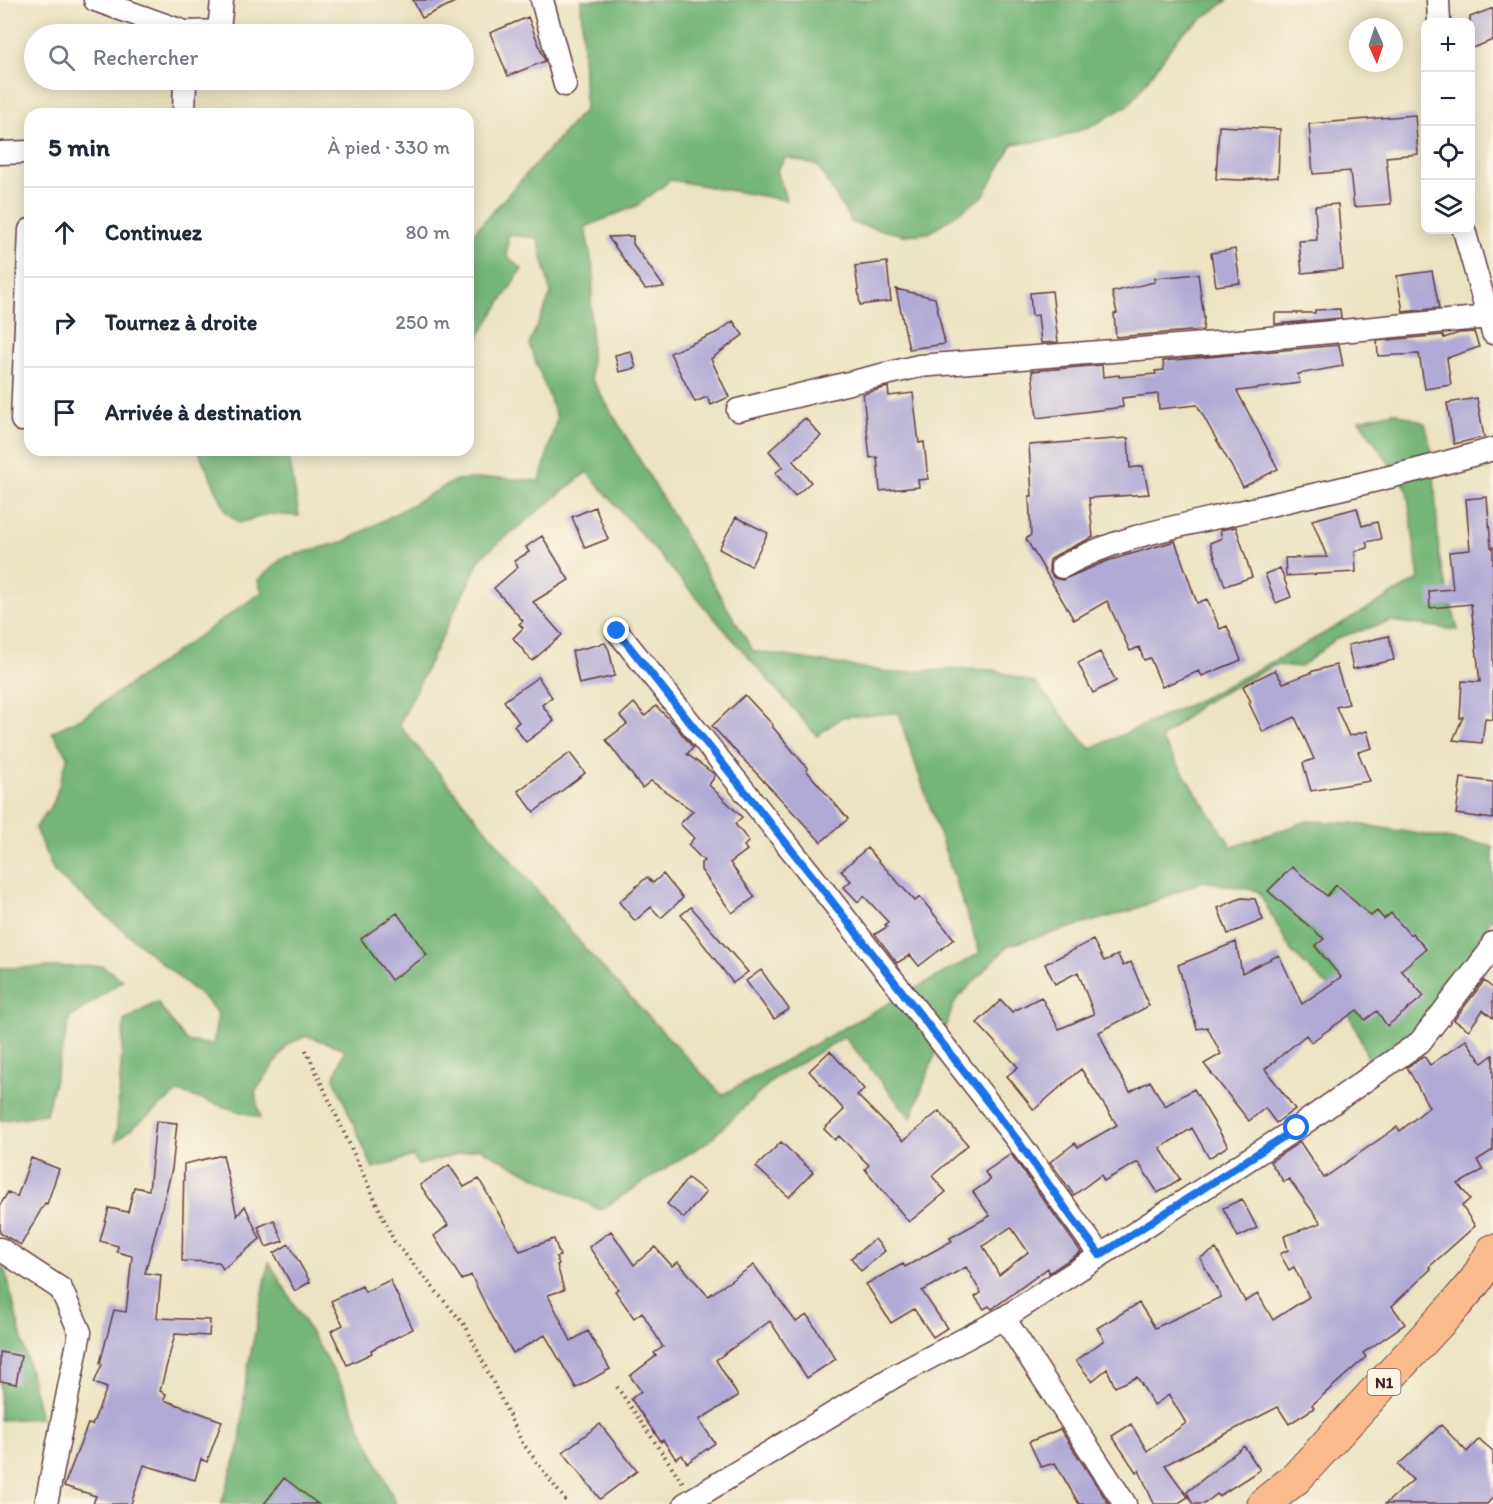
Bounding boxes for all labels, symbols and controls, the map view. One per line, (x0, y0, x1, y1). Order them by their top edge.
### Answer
north arrow (1349, 18, 1403, 72)
map controls (1421, 18, 1475, 234)
button: + (1421, 18, 1475, 72)
search box (24, 24, 474, 90)
icon: search (45, 41, 78, 74)
text: Rechercher (93, 44, 198, 71)
button: − (1421, 72, 1475, 126)
button: locate (1421, 126, 1475, 180)
text: 5 min (48, 131, 110, 163)
text: À pied · 330 m (328, 135, 450, 159)
button: layers (1421, 180, 1475, 234)
icon: ahead (48, 216, 81, 249)
text: Continuez (105, 219, 202, 246)
text: 80 m (405, 220, 450, 244)
icon: right (48, 306, 81, 339)
text: Tournez à droite (105, 309, 257, 336)
text: 250 m (395, 310, 450, 334)
icon: arrive (48, 396, 81, 429)
text: Arrivée à destination (105, 399, 301, 426)
route end (603, 617, 629, 643)
route start (1283, 1114, 1309, 1140)
road number: N1 (1368, 1369, 1400, 1395)

